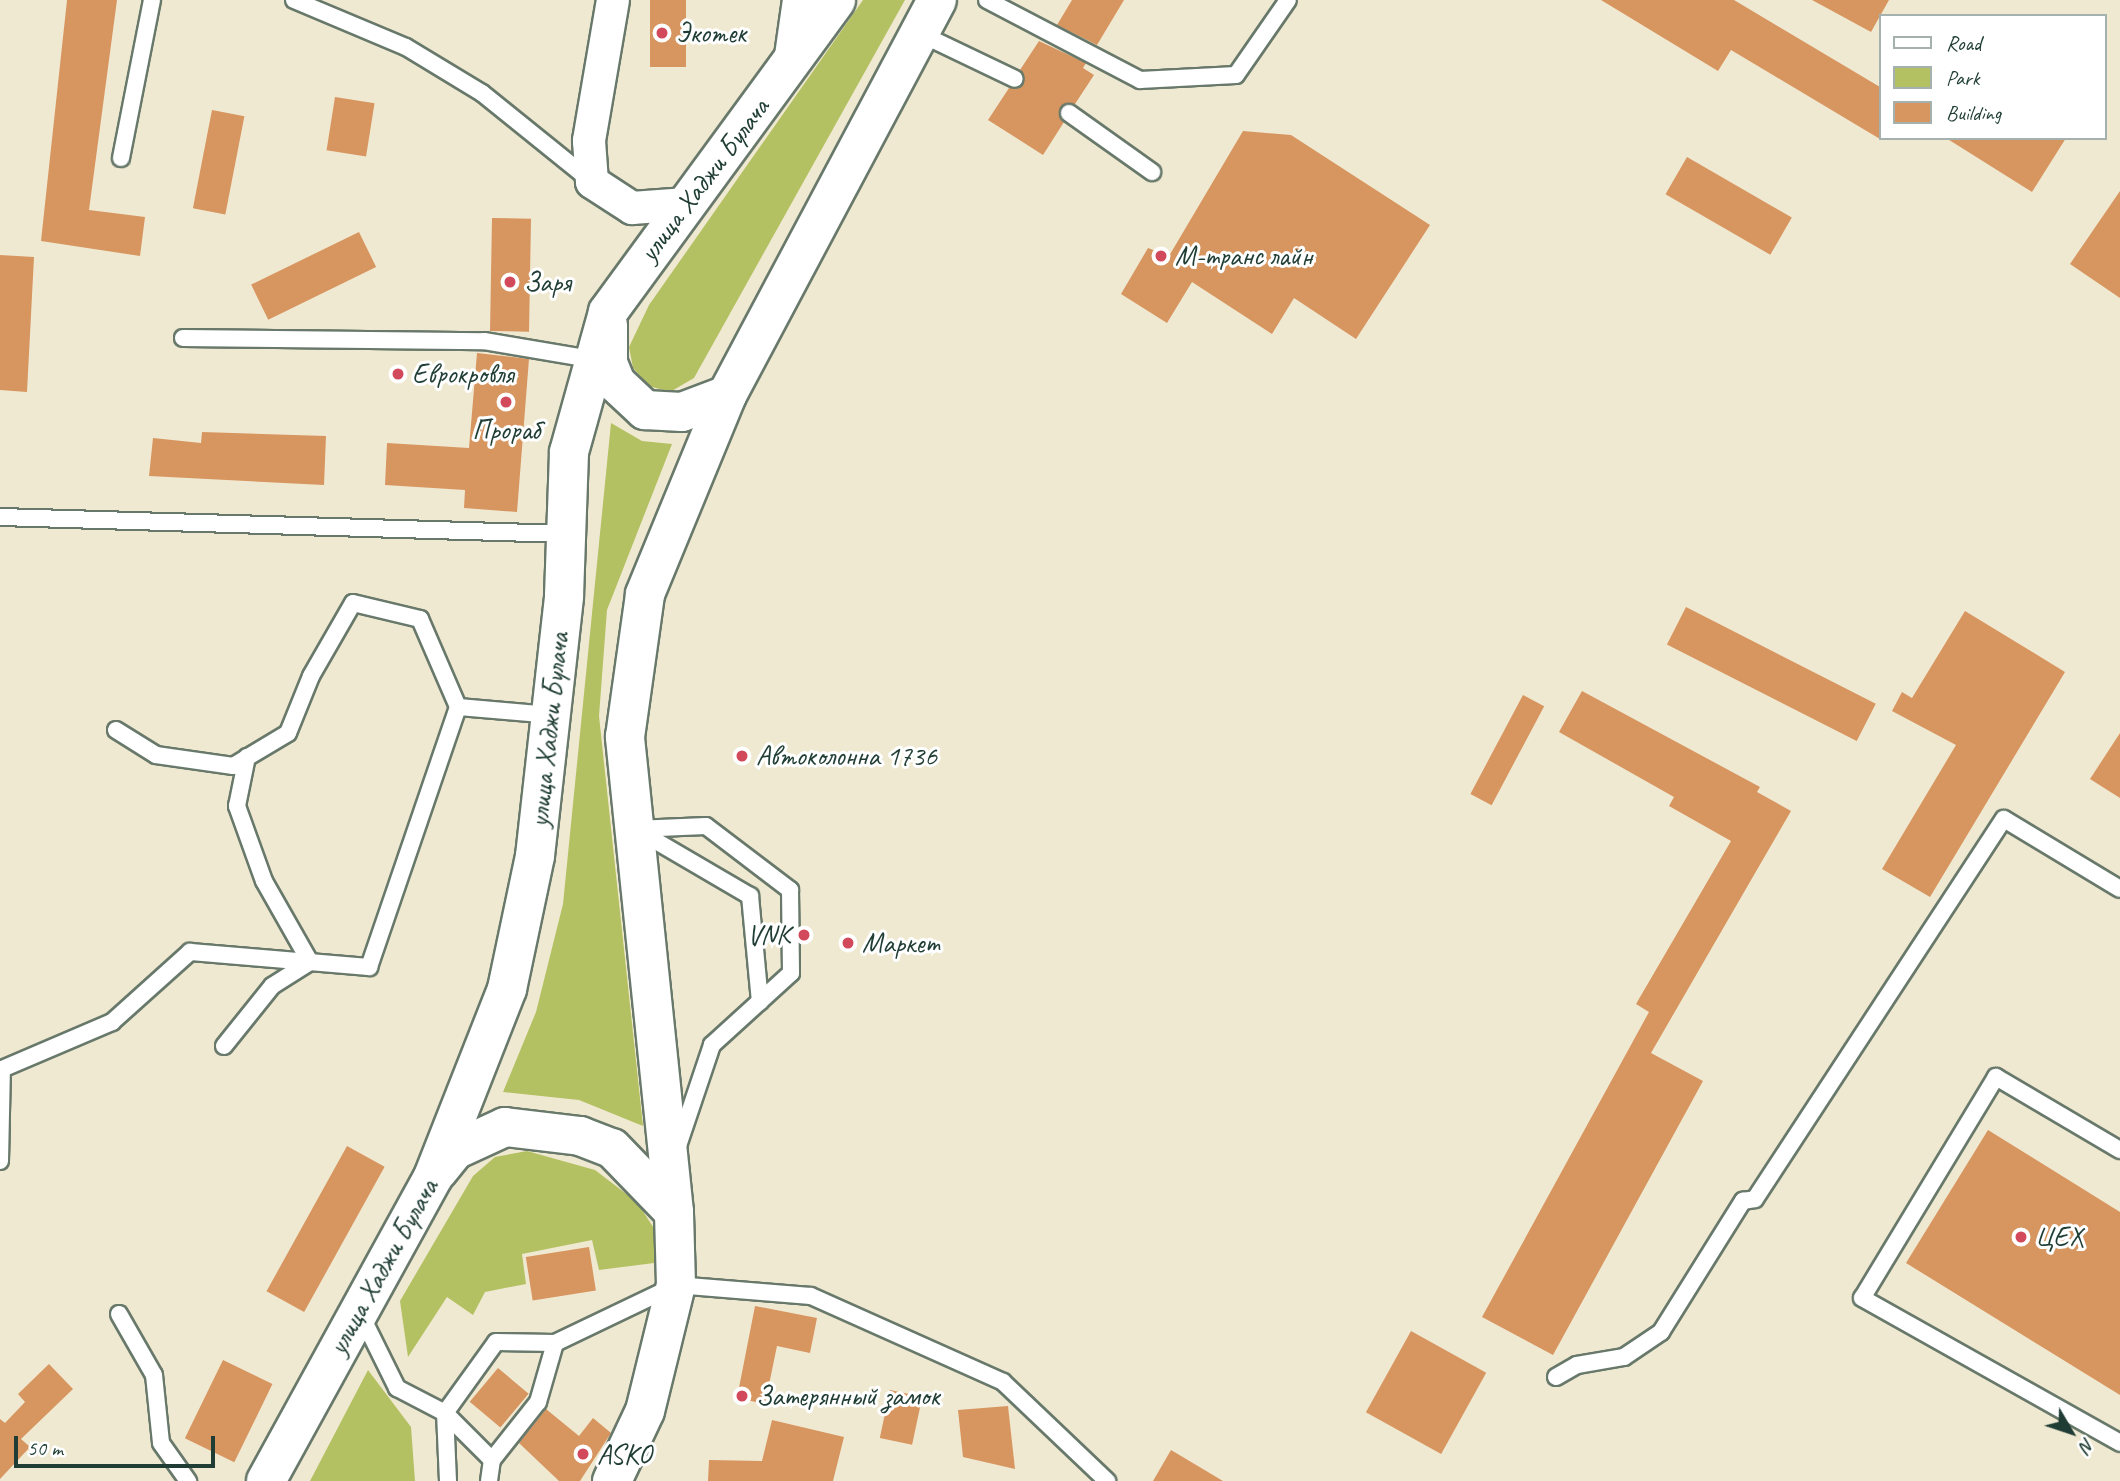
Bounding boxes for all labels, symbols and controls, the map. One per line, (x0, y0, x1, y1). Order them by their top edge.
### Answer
legend (1878, 14, 2106, 140)
place label: Экотек (676, 16, 746, 50)
marker: Экотек (654, 25, 670, 41)
text: Road (1946, 30, 1981, 56)
text: Park (1946, 65, 1979, 91)
street label: улица Хаджи Булача (631, 91, 777, 269)
text: Building (1946, 100, 2001, 126)
place label: М-транс лайн (1175, 239, 1315, 273)
marker: М-транс лайн (1153, 248, 1169, 264)
place label: Заря (524, 265, 571, 299)
marker: Заря (502, 274, 518, 290)
place label: Еврокровля (412, 357, 514, 391)
marker: Еврокровля (390, 366, 406, 382)
marker: Прораб (498, 394, 514, 410)
place label: Прораб (472, 413, 540, 447)
street label: улица Хаджи Булача (522, 630, 576, 830)
place label: Автоколонна 1736 (756, 739, 937, 773)
marker: Автоколонна 1736 (734, 748, 750, 764)
place label: VNK (747, 918, 790, 952)
place label: Маркет (862, 926, 940, 960)
marker: VNK (796, 927, 812, 943)
marker: Маркет (840, 935, 856, 951)
street label: улица Хаджи Булача (320, 1173, 446, 1361)
place label: ЦЕХ (2035, 1220, 2083, 1254)
marker: ЦЕХ (2013, 1229, 2029, 1245)
place label: Затерянный замок (756, 1379, 940, 1413)
marker: Затерянный замок (734, 1388, 750, 1404)
north arrow (2036, 1397, 2106, 1467)
scale bar (18, 1422, 219, 1466)
text: N (2074, 1433, 2100, 1457)
text: 50 m (27, 1435, 63, 1461)
place label: ASKO (597, 1437, 651, 1471)
marker: ASKO (575, 1446, 591, 1462)

